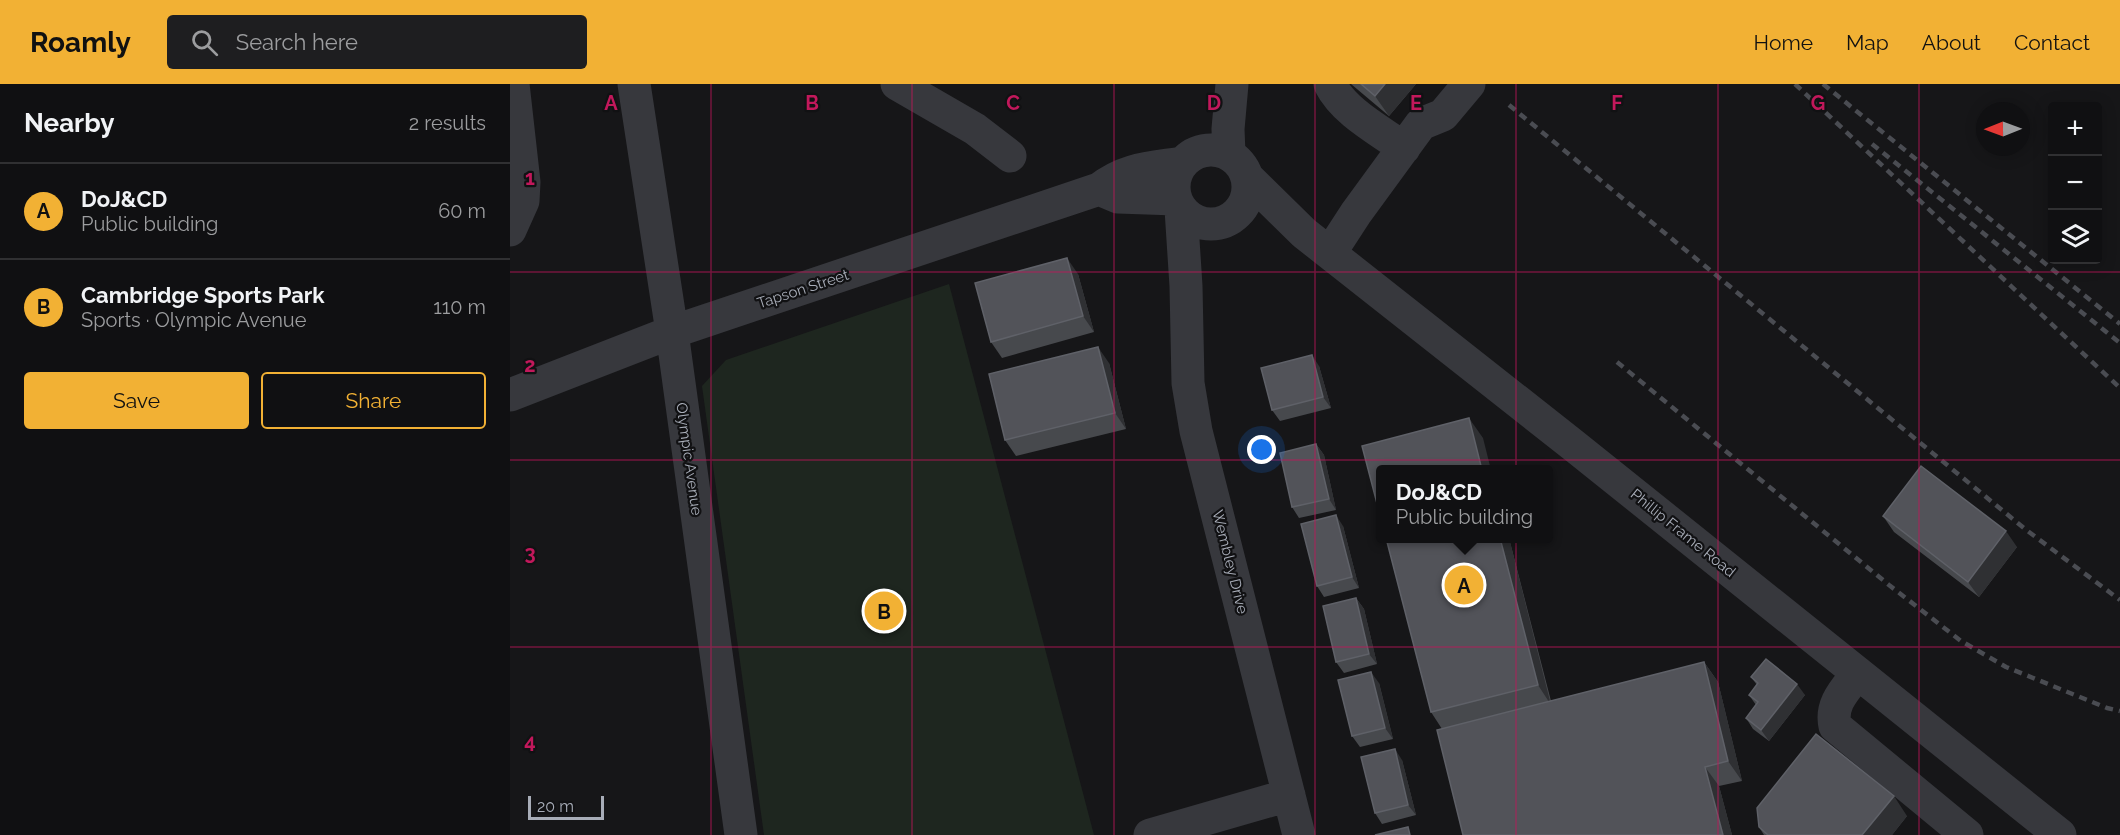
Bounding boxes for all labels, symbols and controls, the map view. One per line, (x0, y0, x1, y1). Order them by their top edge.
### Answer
search box (167, 15, 587, 69)
text: Roamly (30, 26, 131, 59)
icon: search (188, 26, 221, 59)
text: Search here (236, 29, 358, 55)
text: Home (1754, 30, 1813, 55)
text: Map (1846, 30, 1889, 55)
text: About (1922, 30, 1981, 55)
text: Contact (2014, 30, 2090, 55)
text: A (604, 91, 618, 115)
text: B (805, 91, 819, 115)
text: C (1006, 91, 1020, 115)
text: D (1207, 91, 1221, 115)
text: E (1410, 91, 1422, 115)
text: F (1611, 91, 1623, 115)
text: G (1811, 91, 1825, 115)
north arrow (1976, 102, 2030, 156)
map controls (2048, 102, 2102, 264)
button: + (2048, 102, 2102, 156)
text: Nearby (24, 108, 114, 138)
text: 2 results (409, 111, 486, 135)
button: − (2048, 156, 2102, 210)
text: 1 (525, 166, 535, 190)
text: DoJ&CD (81, 186, 167, 212)
text: A (37, 199, 50, 223)
text: 60 m (438, 199, 486, 223)
button: layers (2048, 210, 2102, 264)
text: Public building (81, 212, 218, 236)
street label: Tapson Street (755, 266, 851, 312)
text: Cambridge Sports Park (81, 282, 325, 308)
text: B (37, 295, 50, 319)
text: 110 m (433, 295, 486, 319)
text: Sports · Olympic Avenue (81, 308, 306, 332)
text: 2 (524, 353, 536, 377)
button: Save (24, 372, 249, 429)
button: Share (261, 372, 486, 429)
street label: Olympic Avenue (672, 401, 706, 517)
your location (1247, 435, 1276, 464)
popup (1376, 465, 1553, 543)
text: DoJ&CD (1396, 479, 1482, 505)
street label: Phillip Frame Road (1627, 485, 1739, 581)
text: Public building (1396, 505, 1533, 529)
street label: Wembley Drive (1208, 508, 1252, 616)
text: 3 (524, 541, 536, 565)
pin: A (1444, 562, 1484, 608)
pin: B (864, 588, 904, 634)
text: 4 (524, 729, 536, 753)
scale bar (528, 793, 604, 820)
text: 20 m (537, 797, 574, 816)

